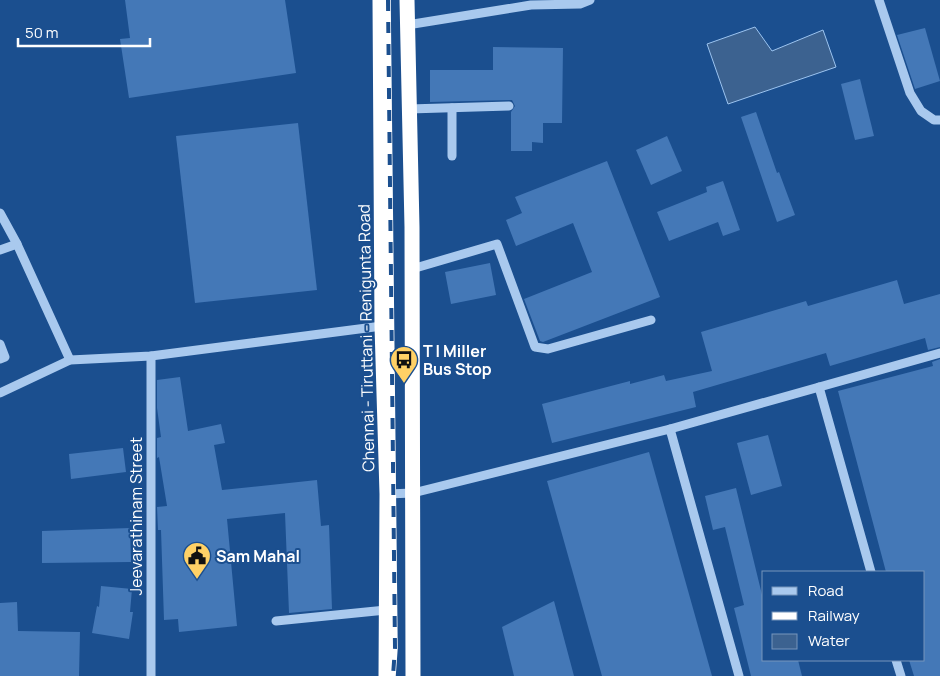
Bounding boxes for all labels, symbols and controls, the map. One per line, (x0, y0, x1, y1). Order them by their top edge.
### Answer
scale bar (18, 15, 150, 47)
text: 50 m (25, 22, 59, 43)
street label: Chennai - Tiruttani - Renigunta Road (353, 204, 379, 472)
place label: T I Miller Bus Stop (423, 340, 492, 380)
bus stop icon: T I Miller Bus Stop (389, 345, 419, 384)
street label: Jeevarathinam Street (125, 437, 147, 595)
public building icon: Sam Mahal (182, 541, 212, 580)
place label: Sam Mahal (216, 545, 300, 567)
legend (762, 571, 925, 661)
text: Road (808, 580, 844, 601)
text: Railway (808, 605, 860, 626)
text: Water (808, 630, 850, 651)

